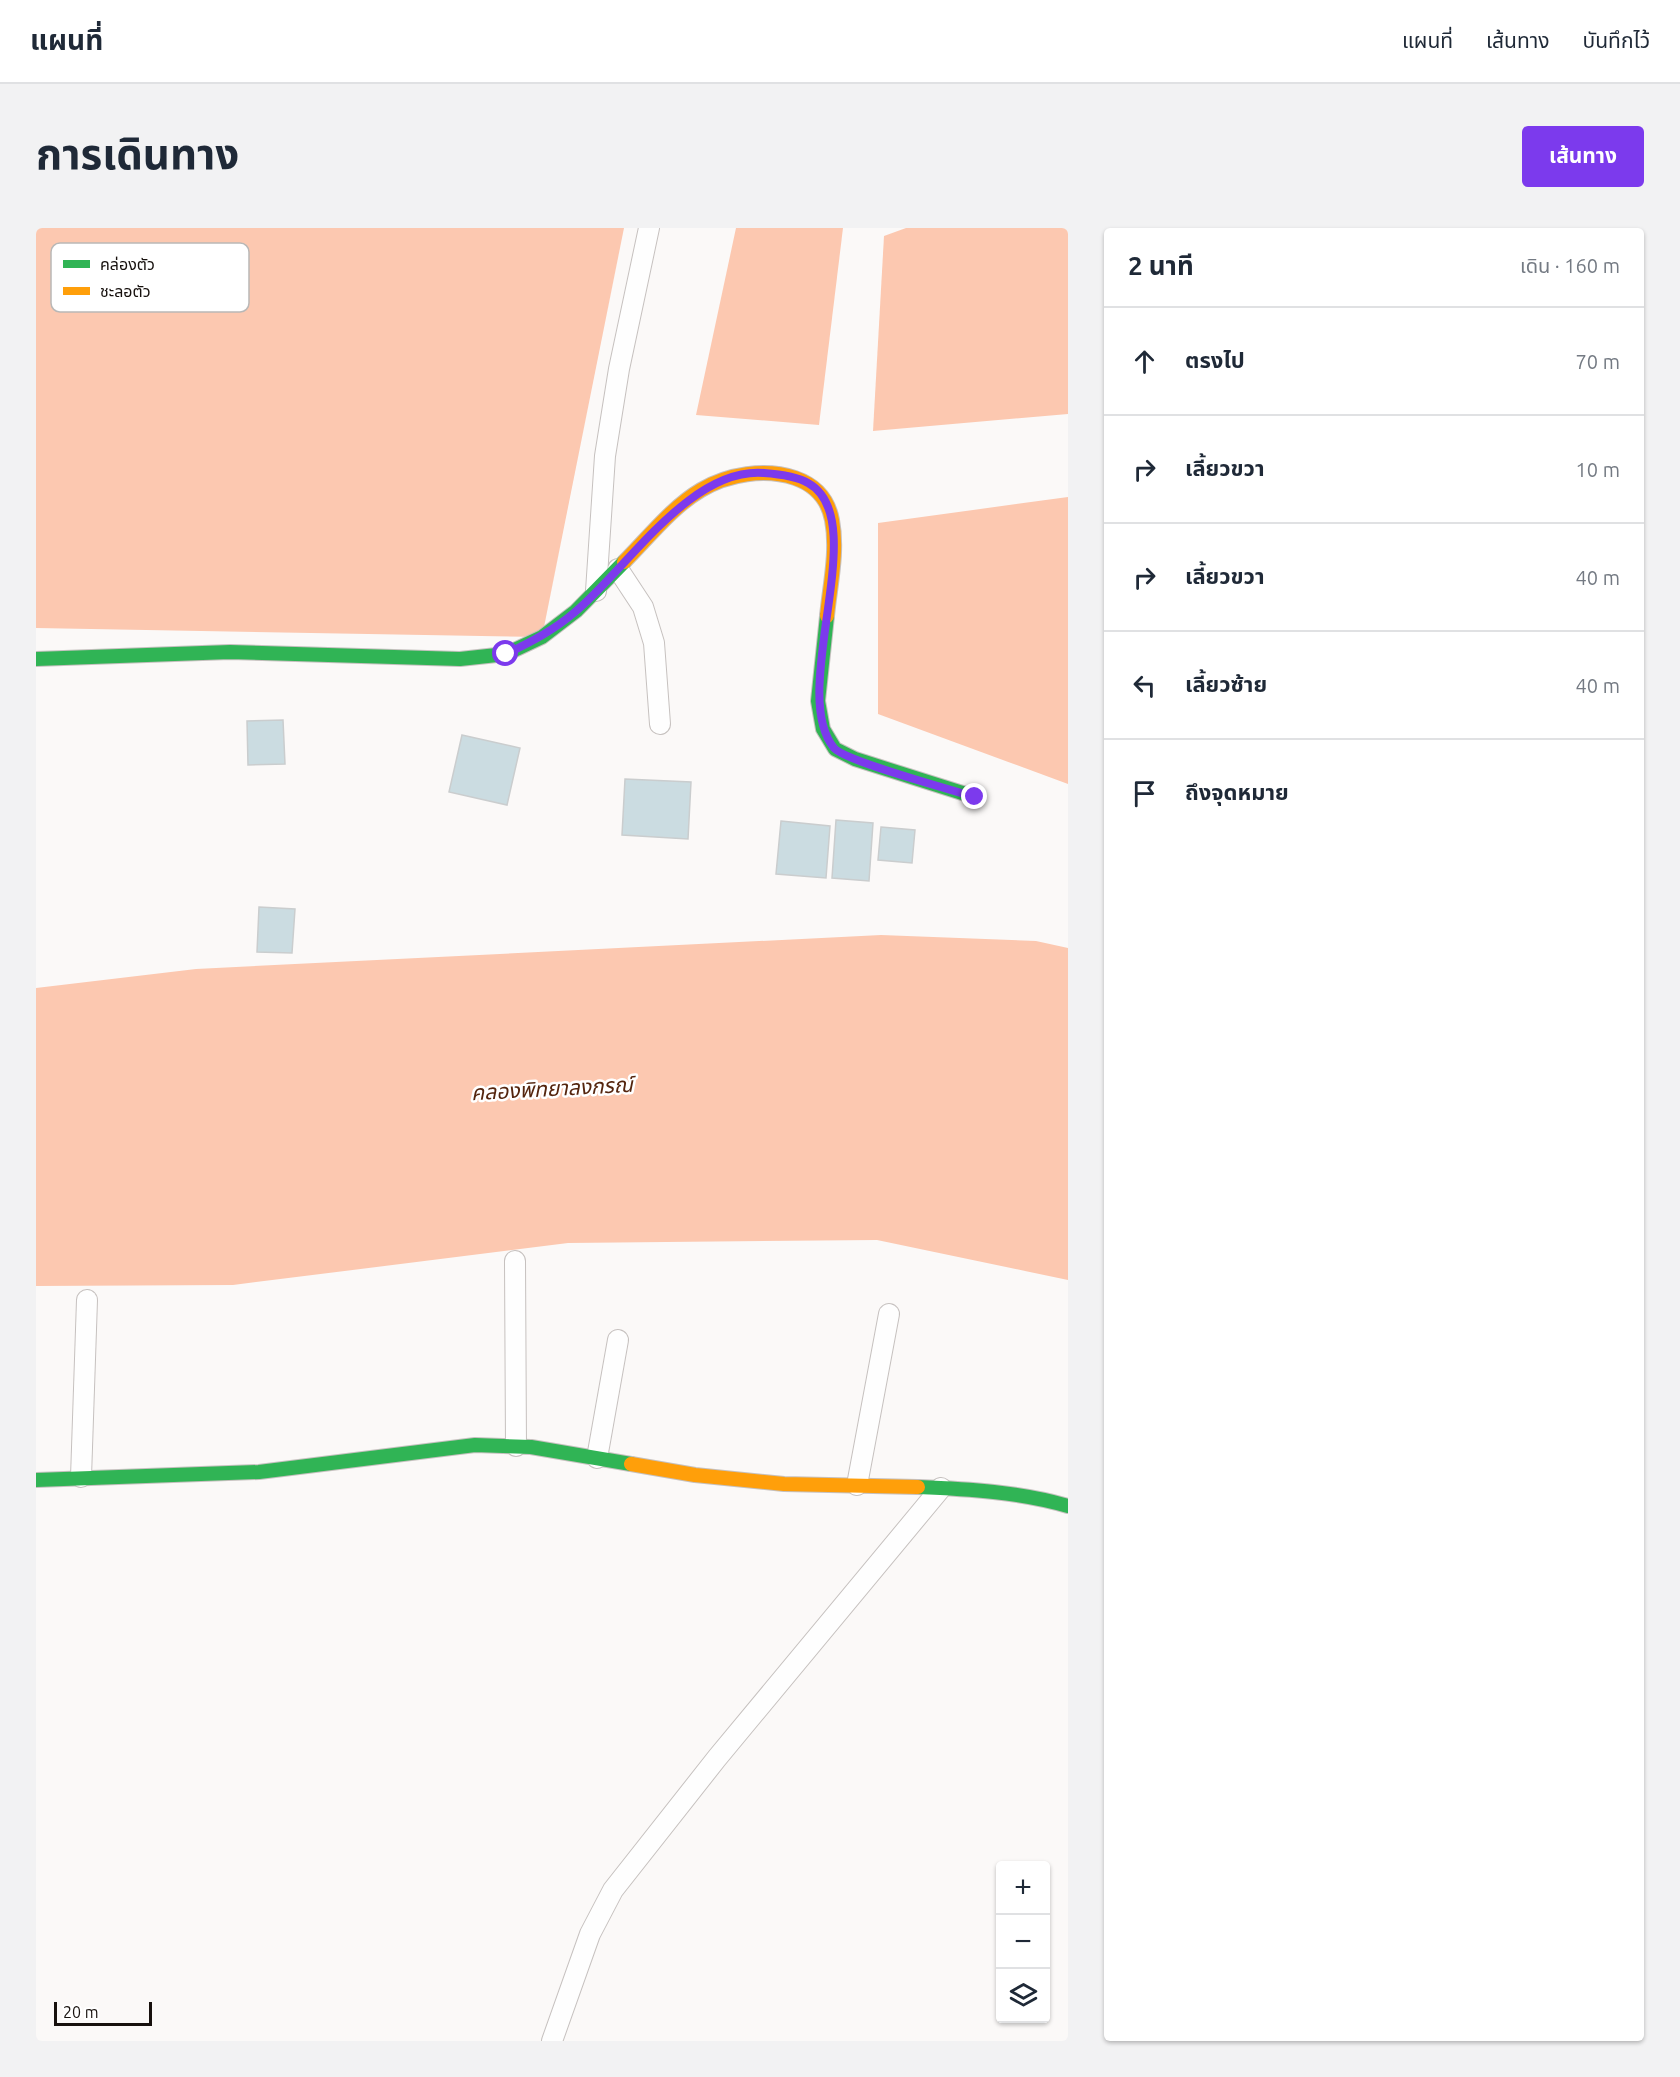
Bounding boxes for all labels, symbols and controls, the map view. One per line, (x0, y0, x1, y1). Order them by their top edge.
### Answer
text: แผนที่ (30, 24, 103, 55)
text: แผนที่ (1402, 28, 1453, 52)
text: เส้นทาง (1486, 28, 1550, 52)
text: บันทึกไว้ (1583, 28, 1650, 52)
button: เส้นทาง (1522, 126, 1644, 187)
text: การเดินทาง (36, 130, 239, 177)
legend (51, 243, 249, 312)
text: 2 นาที (1128, 251, 1194, 280)
text: เดิน · 160 m (1520, 254, 1620, 277)
text: คล่องตัว (100, 255, 155, 273)
text: ชะลอตัว (100, 282, 151, 300)
icon: ahead (1128, 345, 1161, 378)
text: ตรงไป (1185, 347, 1245, 372)
text: 70 m (1576, 350, 1620, 373)
icon: right (1128, 453, 1161, 486)
text: เลี้ยวขวา (1185, 455, 1265, 480)
text: 10 m (1576, 458, 1620, 481)
icon: right (1128, 561, 1161, 594)
text: เลี้ยวขวา (1185, 563, 1265, 588)
text: 40 m (1576, 566, 1620, 589)
route start (492, 640, 518, 666)
icon: left (1128, 669, 1161, 702)
text: เลี้ยวซ้าย (1185, 671, 1267, 696)
text: 40 m (1576, 674, 1620, 697)
icon: arrive (1128, 777, 1161, 810)
text: ถึงจุดหมาย (1185, 779, 1289, 804)
route end (961, 783, 987, 809)
water label: คลองพิทยาลงกรณ์ (471, 1072, 637, 1104)
map controls (996, 1861, 1050, 2023)
button: + (996, 1861, 1050, 1915)
button: − (996, 1915, 1050, 1969)
button: layers (996, 1969, 1050, 2023)
scale bar (54, 1999, 152, 2026)
text: 20 m (63, 2003, 99, 2021)

